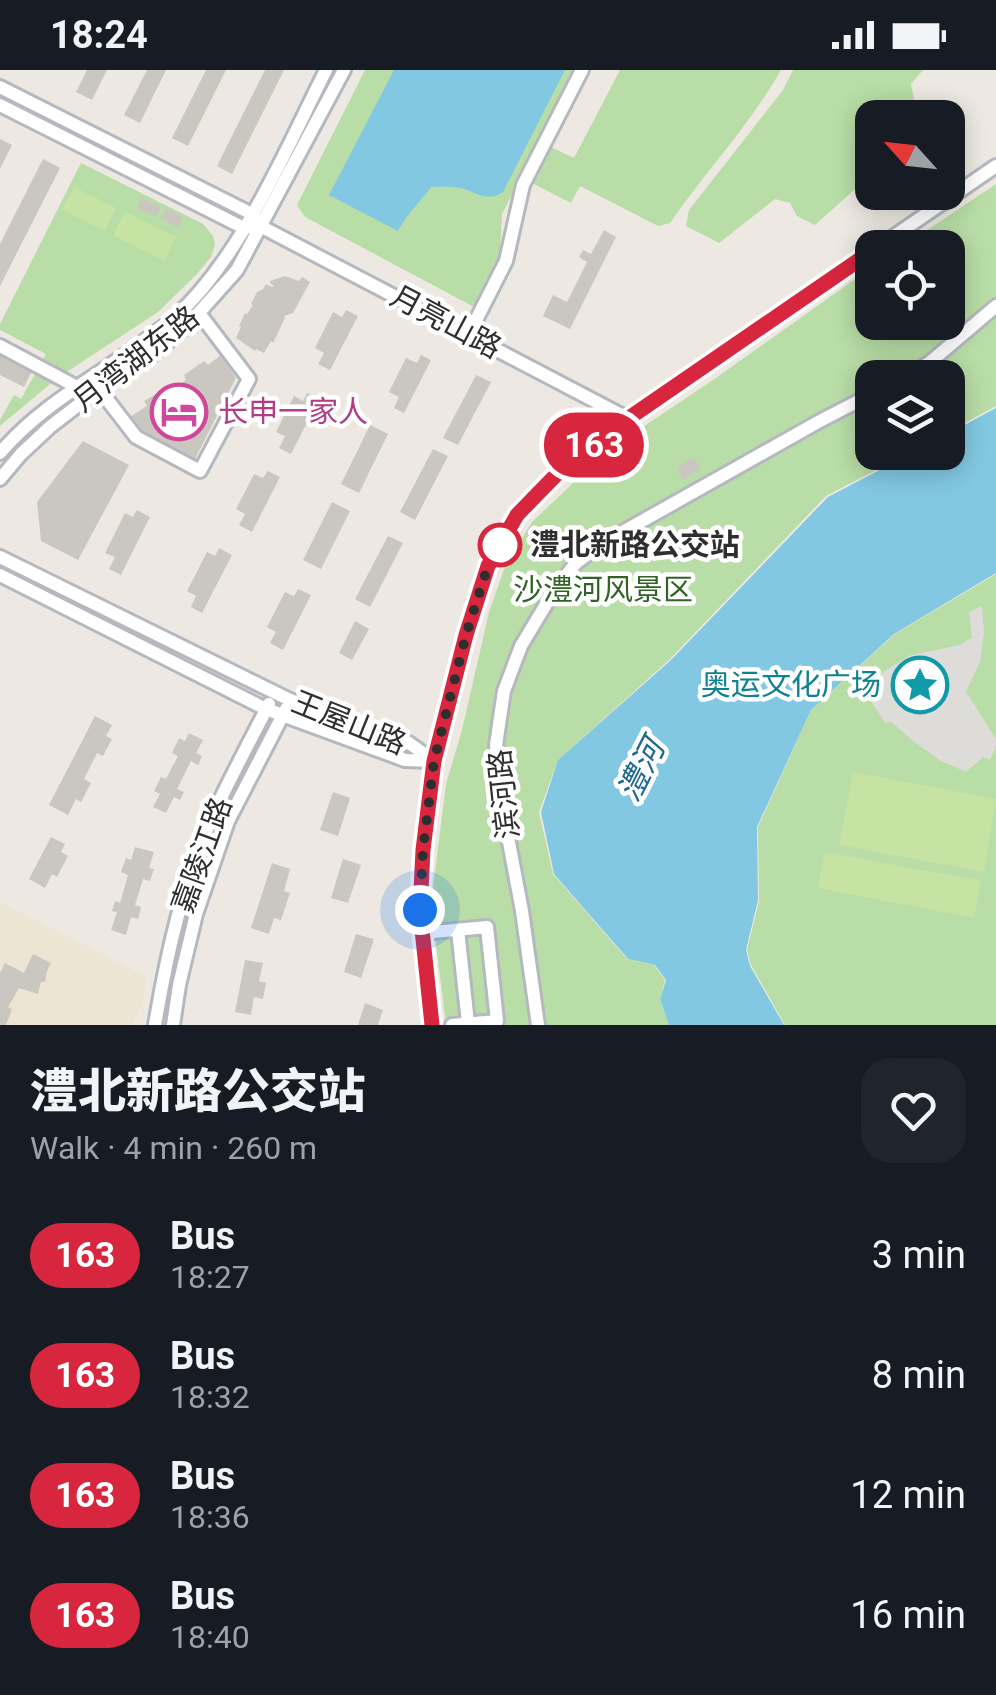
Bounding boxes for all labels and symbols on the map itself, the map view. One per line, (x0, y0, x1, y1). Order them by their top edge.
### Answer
north arrow (855, 100, 965, 210)
street label: 月亮山路 (385, 278, 507, 365)
street label: 月湾湖东路 (66, 299, 206, 419)
hotel icon: 长申一家人 (149, 382, 209, 442)
place label: 长申一家人 (218, 394, 368, 429)
line badge: 163 (536, 412, 652, 478)
marker: 澧北新路公交站 (479, 524, 521, 566)
place label: 澧北新路公交站 (530, 527, 740, 562)
park label: 沙澧河风景区 (513, 572, 693, 607)
place icon: 奥运文化广场 (890, 655, 950, 715)
place label: 奥运文化广场 (701, 667, 881, 702)
street label: 王屋山路 (287, 684, 411, 761)
water label: 澧河 (610, 728, 675, 807)
street label: 滨河路 (481, 747, 526, 841)
street label: 嘉陵江路 (165, 792, 238, 917)
your location (395, 885, 445, 935)

